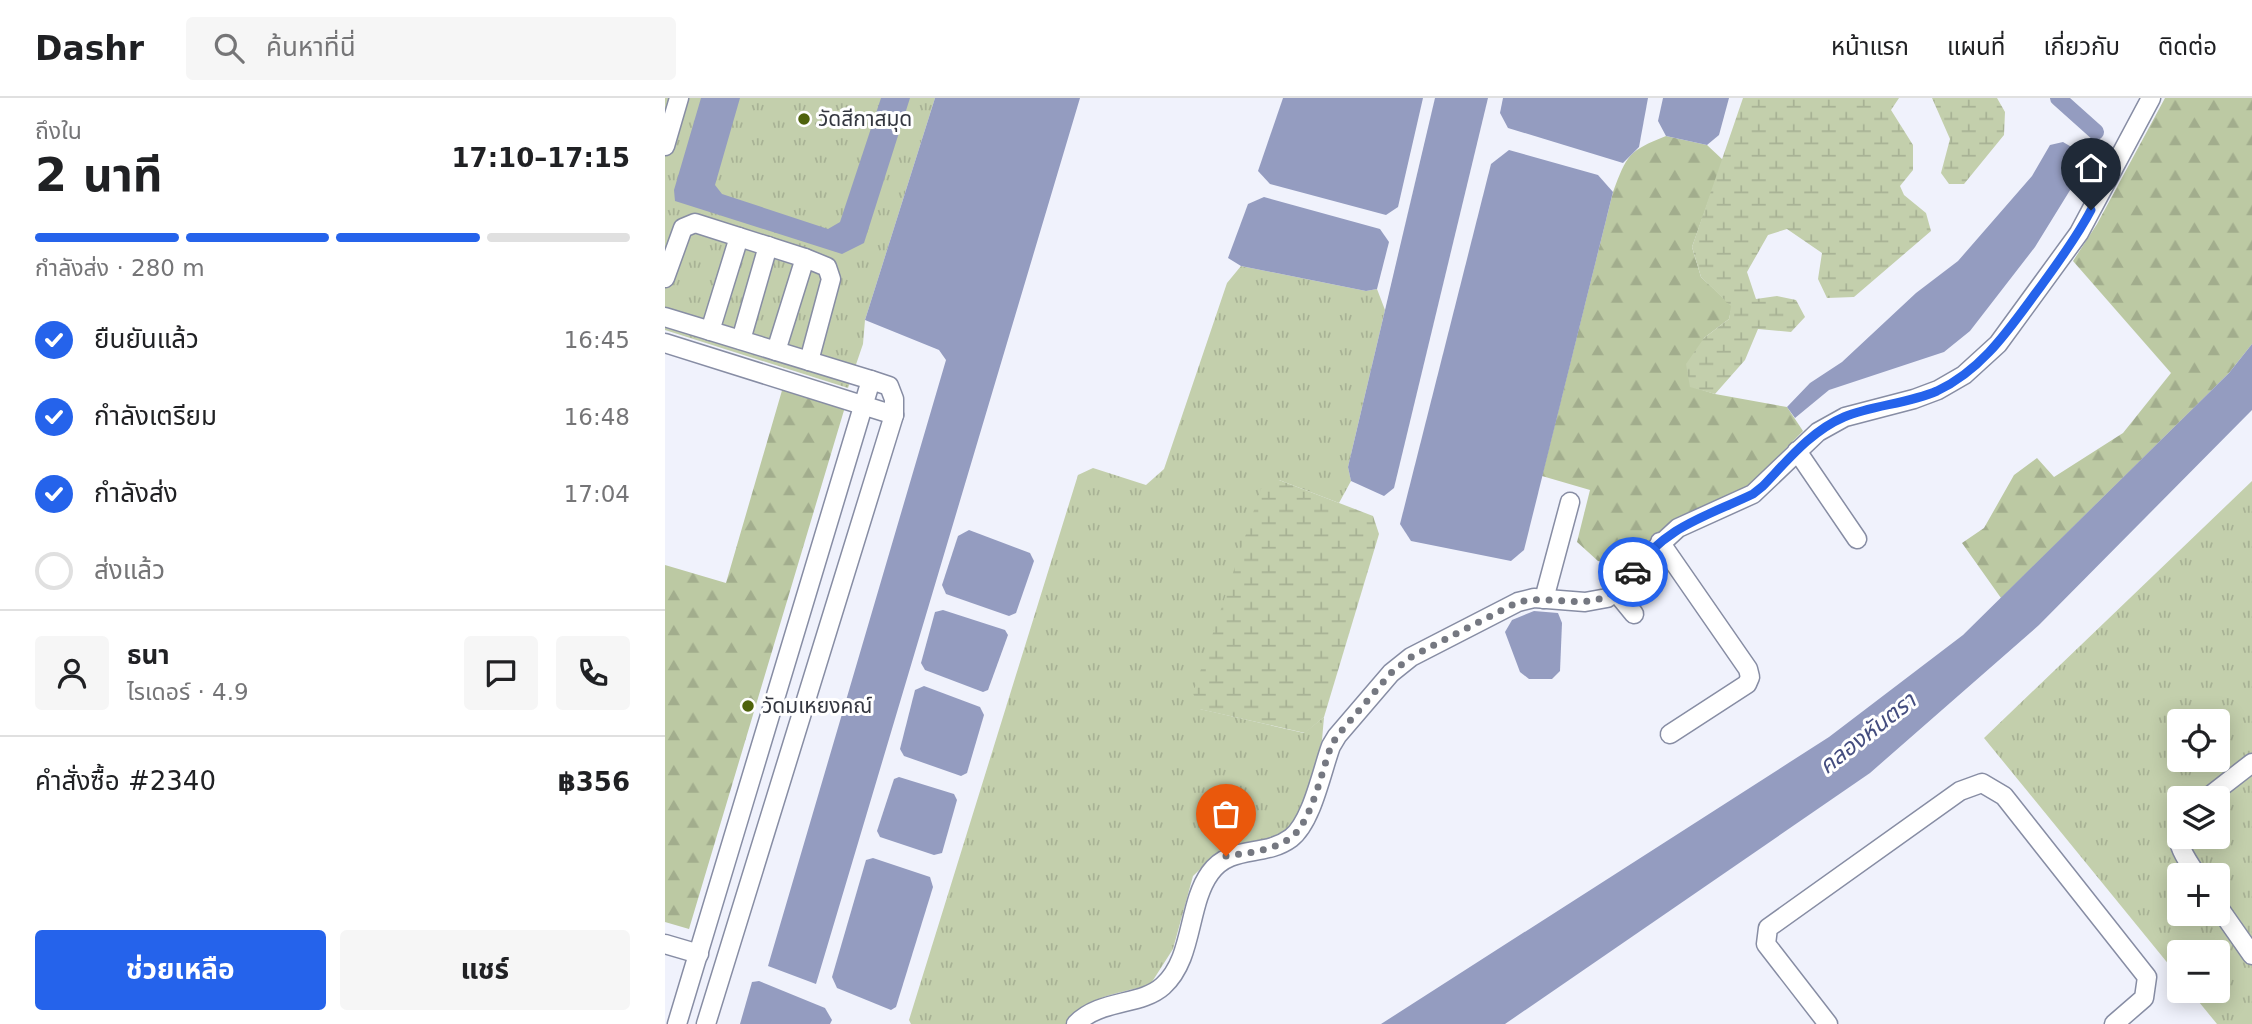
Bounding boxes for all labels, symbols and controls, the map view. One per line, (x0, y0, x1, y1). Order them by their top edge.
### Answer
search box (186, 17, 676, 80)
text: Dashr (35, 29, 144, 68)
icon: search (210, 29, 248, 67)
text: ค้นหาที่นี่ (266, 32, 356, 62)
text: หน้าแรก (1831, 33, 1909, 61)
text: แผนที่ (1947, 33, 2005, 61)
text: เกี่ยวกับ (2043, 33, 2120, 61)
text: ติดต่อ (2158, 33, 2217, 61)
place label: วัดสีกาสมุด (818, 107, 912, 132)
marker: วัดสีกาสมุด (796, 111, 812, 127)
text: ถึงใน (35, 118, 82, 144)
pin (2061, 138, 2121, 210)
text: 17:10–17:15 (451, 143, 630, 173)
text: 2 นาที (35, 148, 162, 202)
icon: home (2072, 149, 2110, 187)
text: กำลังส่ง · 280 m (35, 255, 205, 281)
icon: check (35, 321, 73, 359)
text: ยืนยันแล้ว (94, 324, 199, 354)
text: 16:45 (564, 327, 630, 353)
icon: check (35, 398, 73, 436)
text: กำลังเตรียม (94, 401, 217, 431)
text: 16:48 (564, 404, 630, 430)
icon: check (35, 475, 73, 513)
text: กำลังส่ง (94, 478, 178, 508)
text: 17:04 (564, 481, 630, 507)
courier (1598, 537, 1668, 607)
icon: car (1614, 553, 1652, 591)
text: ส่งแล้ว (94, 555, 165, 585)
button: person (35, 636, 109, 710)
button: chat (464, 636, 538, 710)
button: phone (556, 636, 630, 710)
text: ธนา (127, 640, 170, 670)
text: ไรเดอร์ · 4.9 (127, 679, 249, 705)
water label: คลองหันตรา (1813, 686, 1922, 779)
place label: วัดมเหยงคณ์ (762, 694, 872, 718)
marker: วัดมเหยงคณ์ (740, 698, 756, 714)
map controls (2167, 709, 2230, 1003)
button: locate (2167, 709, 2230, 772)
text: คำสั่งซื้อ #2340 (35, 766, 216, 796)
text: ฿356 (558, 767, 630, 797)
pin (1196, 784, 1256, 856)
button: layers (2167, 786, 2230, 849)
icon: bag (1207, 795, 1245, 833)
button: + (2167, 863, 2230, 926)
button: ช่วยเหลือ (35, 930, 326, 1010)
button: แชร์ (340, 930, 630, 1010)
button: − (2167, 940, 2230, 1003)

